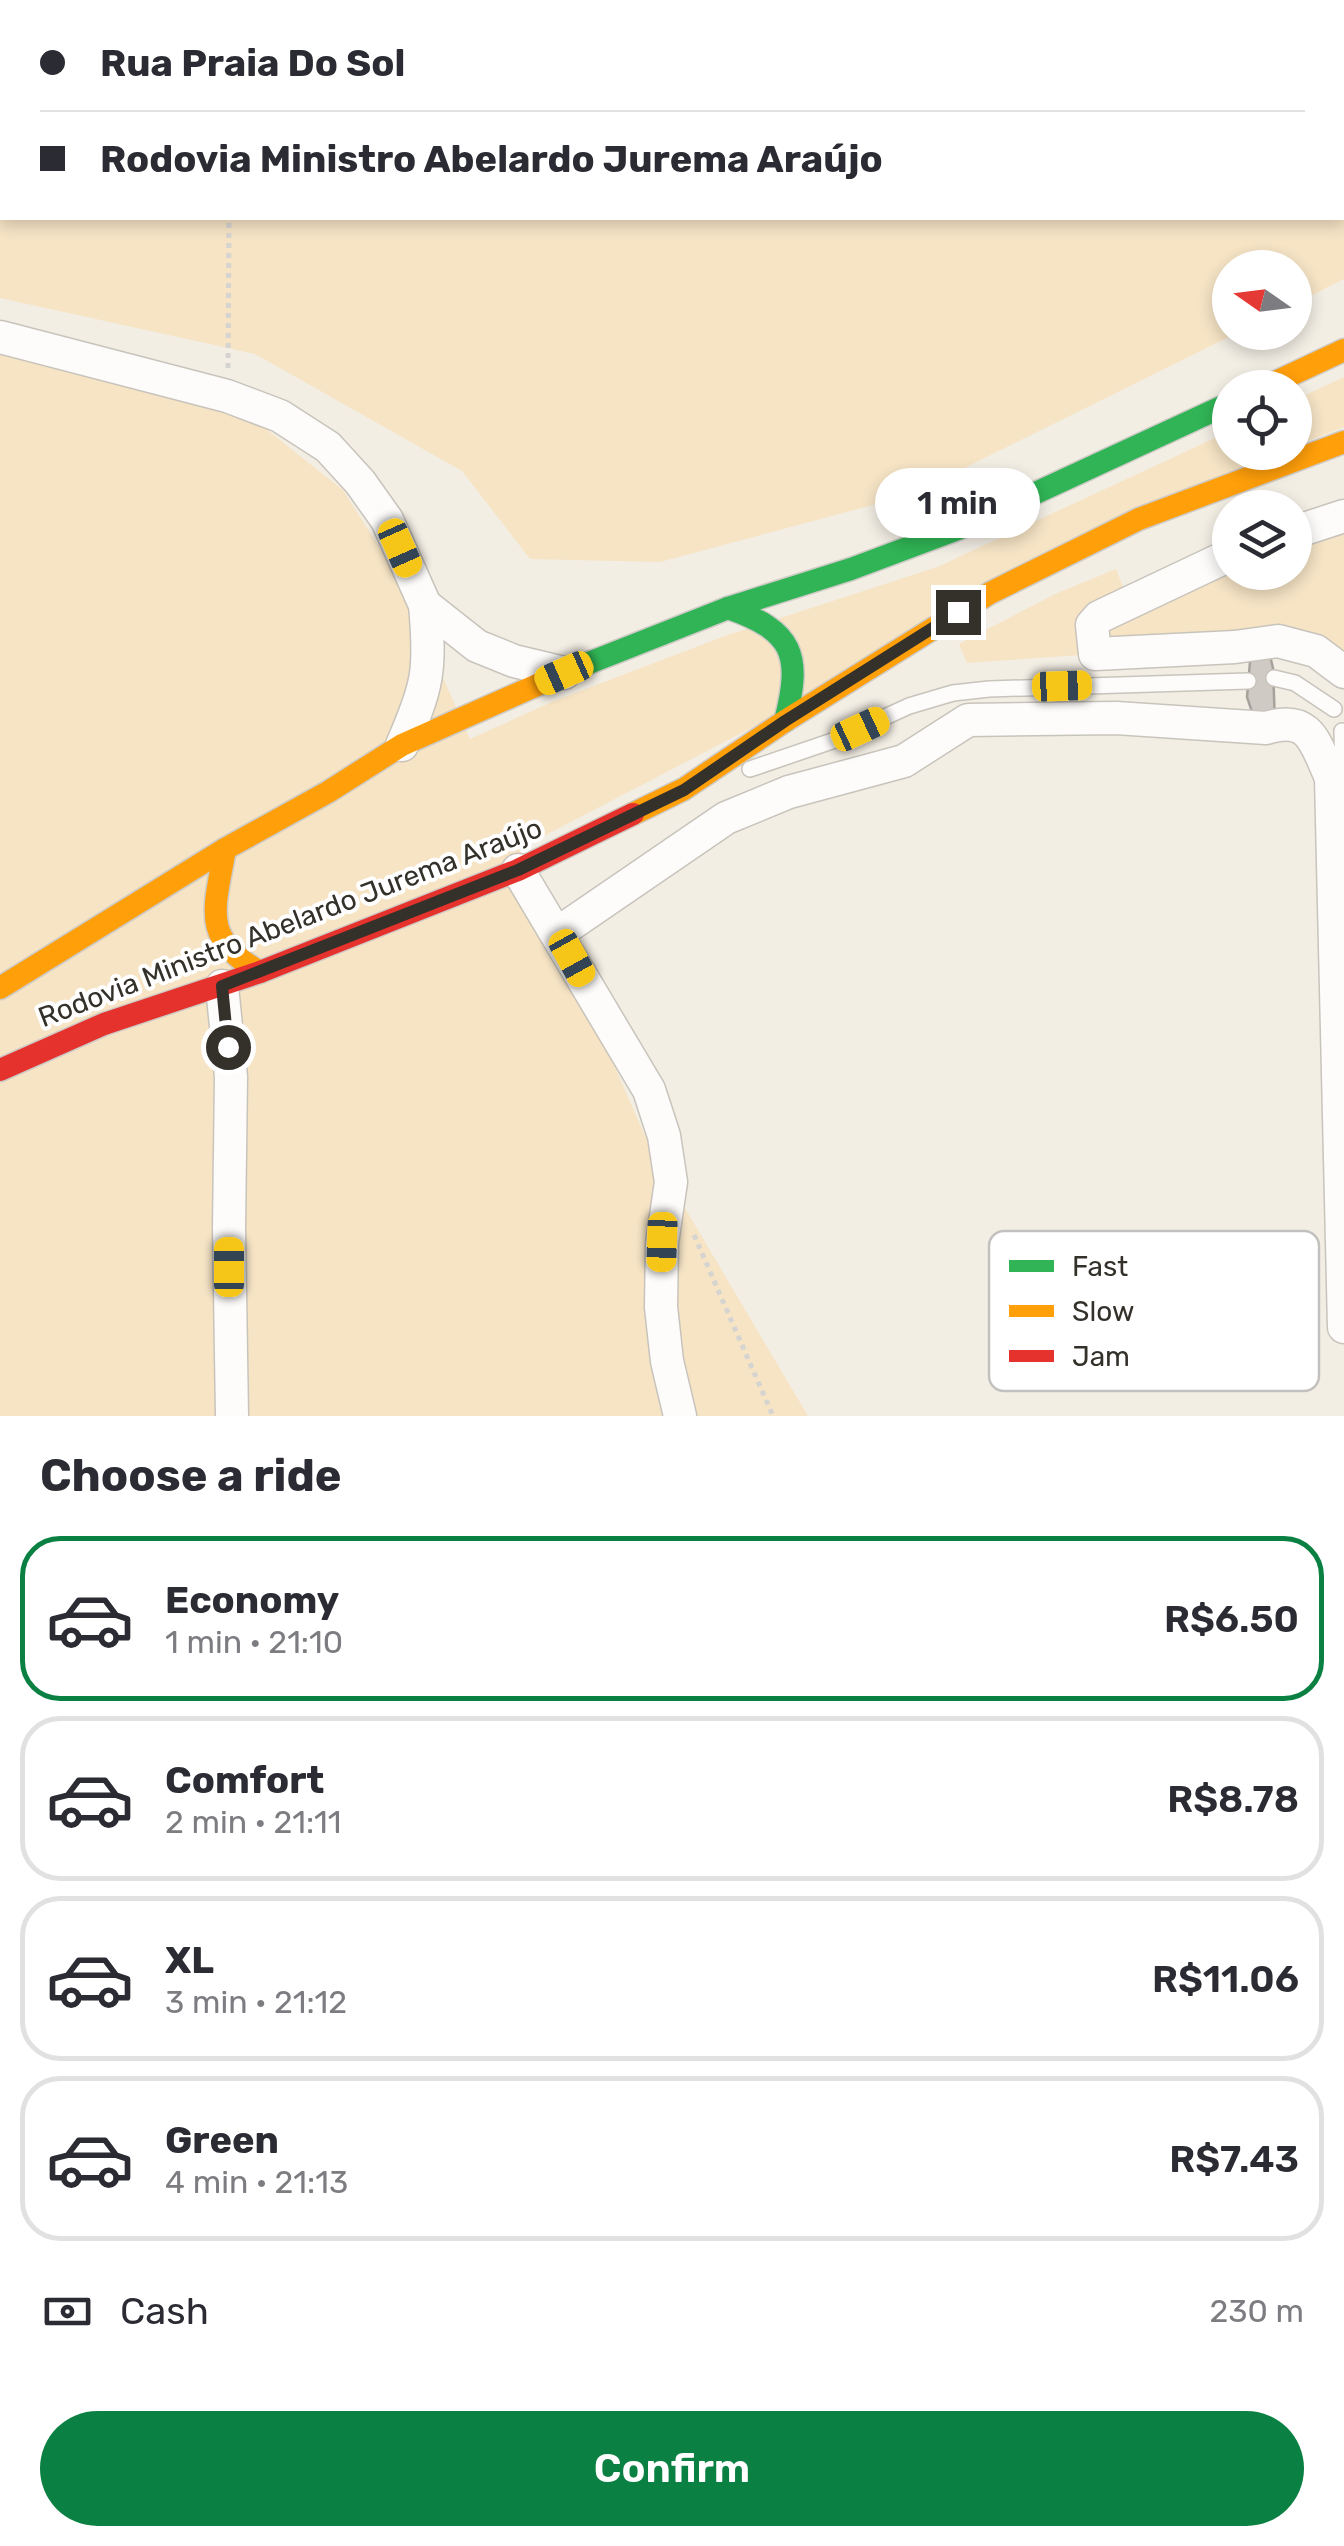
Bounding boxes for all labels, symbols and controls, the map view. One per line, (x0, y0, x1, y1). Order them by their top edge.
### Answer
text: Rua Praia Do Sol (100, 40, 405, 86)
text: Rodovia Ministro Abelardo Jurema Araújo (100, 136, 883, 182)
north arrow (1212, 250, 1312, 350)
map controls (1212, 250, 1312, 590)
button: locate (1212, 370, 1312, 470)
callout: 1 min (876, 467, 1040, 537)
text: 1 min (917, 484, 998, 522)
button: layers (1212, 490, 1312, 590)
car (374, 514, 426, 582)
route end (936, 590, 981, 635)
car (530, 647, 598, 699)
car (1031, 670, 1093, 702)
car (826, 703, 894, 755)
street label: Rodovia Ministro Abelardo Jurema Araújo (34, 811, 547, 1034)
car (544, 924, 600, 992)
route start (206, 1025, 251, 1070)
car (646, 1211, 678, 1273)
legend (989, 1231, 1319, 1391)
car (214, 1237, 244, 1297)
text: Fast (1072, 1250, 1128, 1283)
text: Slow (1072, 1295, 1134, 1328)
text: Jam (1072, 1340, 1130, 1373)
text: Choose a ride (40, 1449, 342, 1502)
icon: car (45, 1574, 135, 1664)
text: Economy (165, 1577, 339, 1623)
text: R$6.50 (1164, 1596, 1299, 1642)
text: 1 min · 21:10 (165, 1623, 343, 1661)
icon: car (45, 1754, 135, 1844)
text: Comfort (165, 1757, 324, 1803)
text: R$8.78 (1167, 1776, 1299, 1822)
text: 2 min · 21:11 (165, 1803, 342, 1841)
icon: car (45, 1934, 135, 2024)
text: XL (165, 1937, 214, 1983)
text: R$11.06 (1152, 1956, 1299, 2002)
text: 3 min · 21:12 (165, 1983, 347, 2021)
icon: car (45, 2114, 135, 2204)
text: Green (165, 2117, 279, 2163)
text: R$7.43 (1169, 2136, 1299, 2182)
text: 4 min · 21:13 (165, 2163, 348, 2201)
icon: cash (40, 2284, 95, 2339)
text: Cash (120, 2288, 209, 2334)
text: 230 m (1209, 2292, 1304, 2330)
button: Confirm (40, 2411, 1304, 2526)

